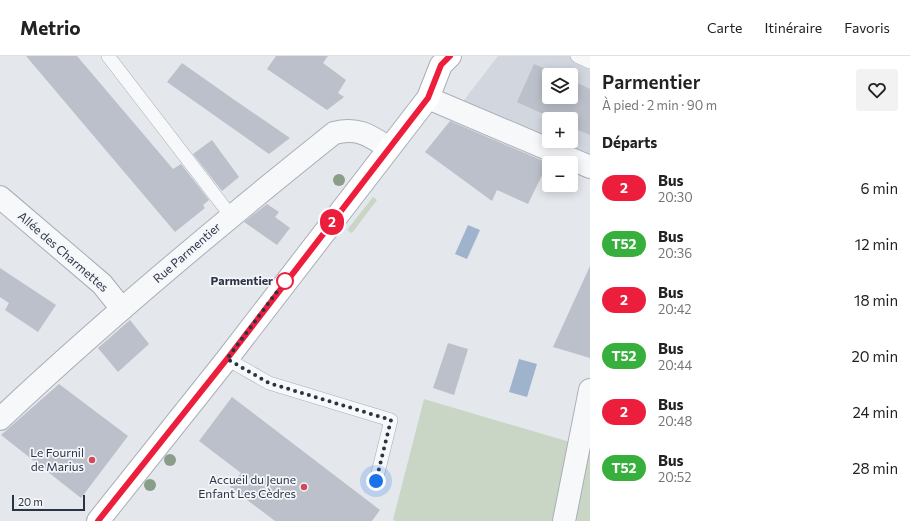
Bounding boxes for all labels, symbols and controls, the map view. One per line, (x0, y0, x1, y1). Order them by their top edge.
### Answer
text: Metrio (20, 16, 81, 39)
text: Carte (707, 19, 742, 36)
text: Itinéraire (764, 19, 822, 36)
text: Favoris (844, 19, 890, 36)
map controls (542, 68, 578, 192)
button: layers (542, 68, 578, 104)
button: heart (856, 69, 898, 111)
text: Parmentier (602, 70, 700, 93)
text: À pied · 2 min · 90 m (602, 97, 717, 113)
button: + (542, 112, 578, 148)
text: Départs (602, 133, 657, 151)
button: − (542, 156, 578, 192)
text: Bus (658, 171, 683, 189)
text: 2 (620, 179, 628, 196)
text: 6 min (860, 179, 898, 197)
text: 20:30 (658, 189, 693, 205)
street label: Allée des Charmettes (16, 208, 112, 294)
line badge: 2 (319, 209, 345, 235)
text: 2 (328, 213, 336, 230)
street label: Rue Parmentier (150, 219, 223, 285)
text: Bus (658, 227, 683, 245)
text: T52 (611, 235, 637, 252)
text: 12 min (855, 235, 898, 253)
text: 20:36 (658, 245, 692, 261)
marker: Parmentier (276, 272, 294, 290)
place label: Parmentier (211, 273, 273, 287)
text: Bus (658, 283, 683, 301)
text: 2 (620, 291, 628, 308)
text: 18 min (854, 291, 898, 309)
text: 20:42 (658, 301, 692, 317)
text: Bus (658, 339, 683, 357)
text: T52 (611, 347, 637, 364)
text: 20 min (852, 347, 898, 365)
text: 20:44 (658, 357, 692, 373)
text: Bus (658, 395, 683, 413)
text: 2 (620, 403, 628, 420)
text: 24 min (853, 403, 898, 421)
text: 20:48 (658, 413, 692, 429)
place label: Le Fournil de Marius (30, 445, 84, 473)
text: Bus (658, 451, 683, 469)
marker: Le Fournil de Marius (87, 455, 97, 465)
text: T52 (611, 459, 637, 476)
text: 28 min (852, 459, 898, 477)
text: 20:52 (658, 469, 691, 485)
your location (366, 471, 386, 491)
place label: Accueil du Jeune Enfant Les Cèdres (198, 472, 296, 500)
marker: Accueil du Jeune Enfant Les Cèdres (299, 482, 309, 492)
scale bar (12, 493, 85, 512)
text: 20 m (18, 495, 43, 508)

